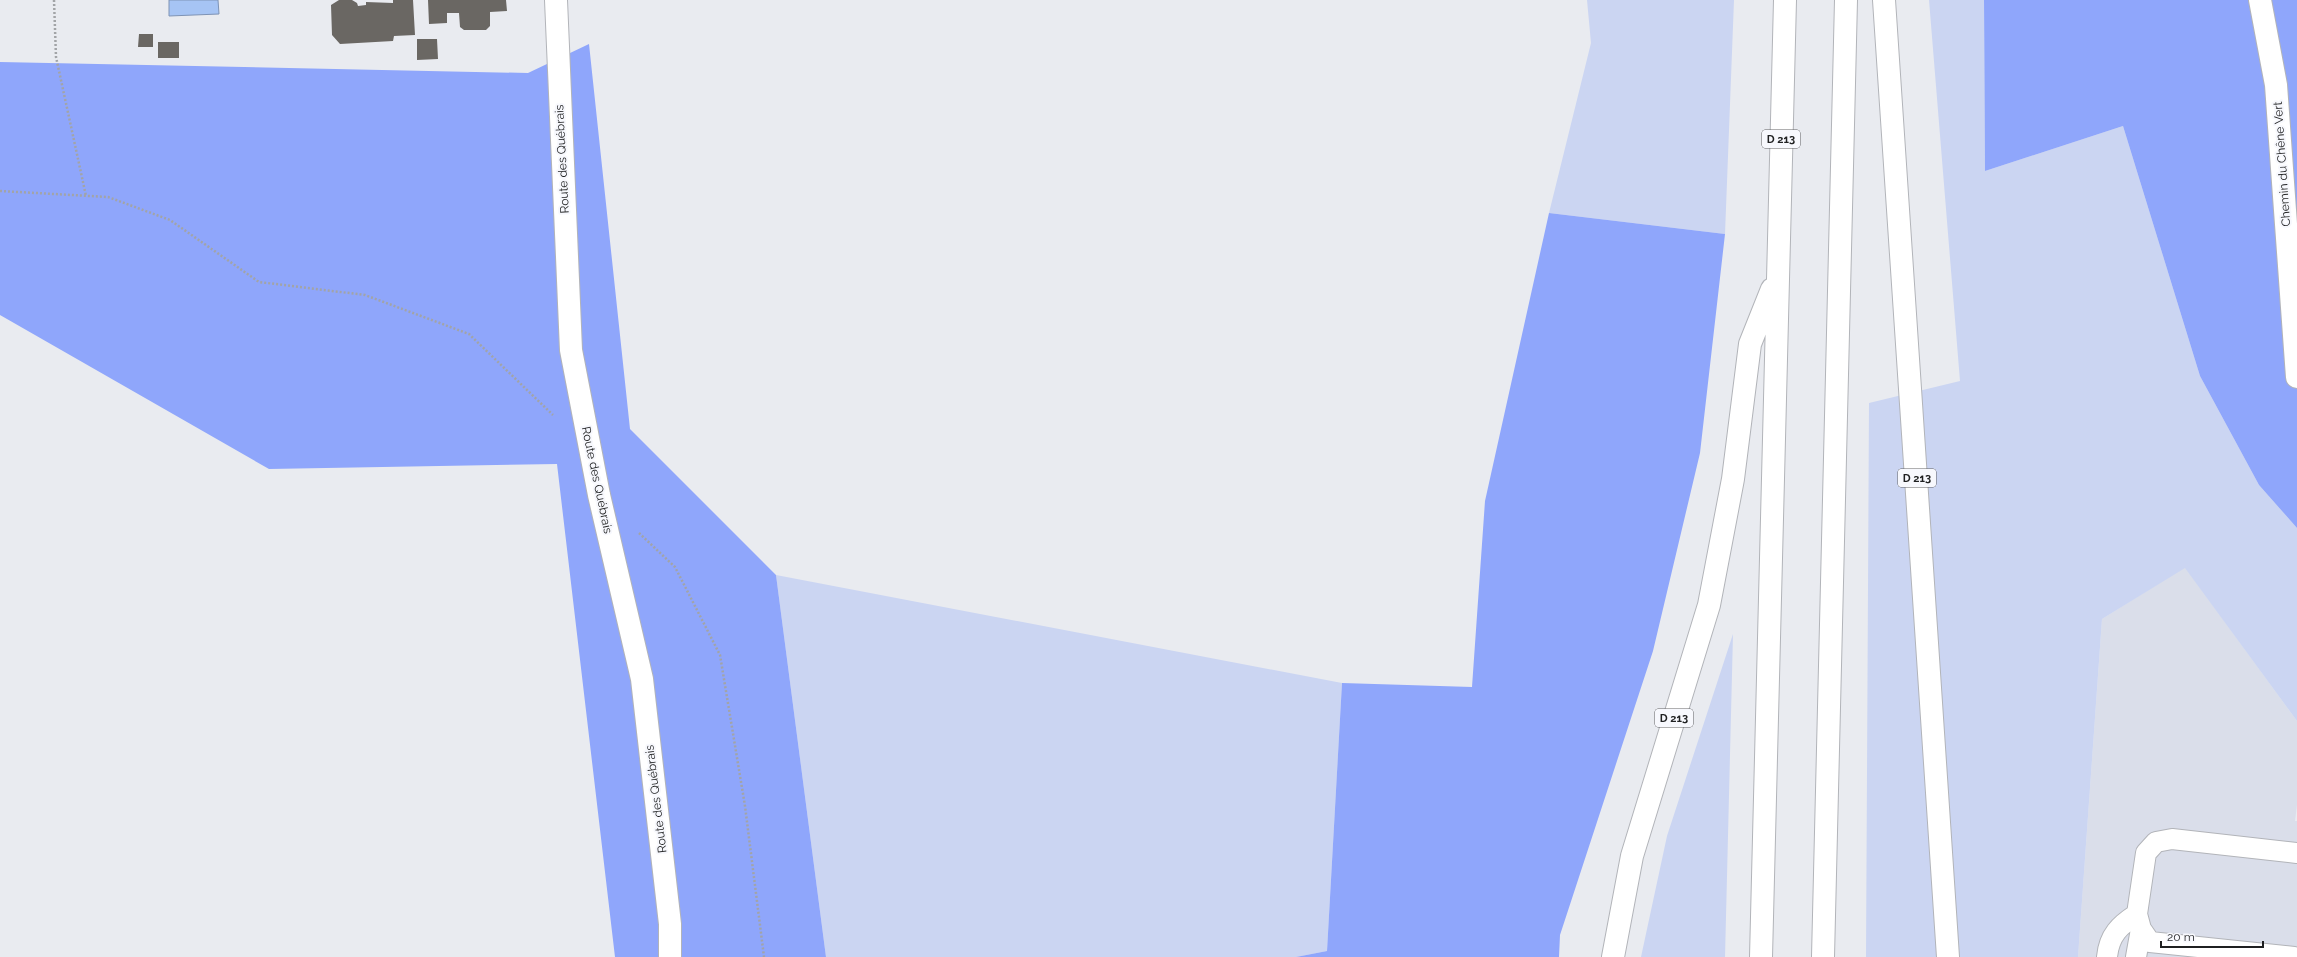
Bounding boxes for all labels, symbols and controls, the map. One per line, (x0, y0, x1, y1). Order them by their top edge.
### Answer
street label: Chemin du Chêne Vert (2271, 101, 2293, 227)
street label: Route des Québrais (552, 104, 572, 214)
road number: D 213 (1762, 130, 1800, 148)
street label: Route des Québrais (579, 425, 615, 535)
road number: D 213 (1898, 469, 1936, 487)
road number: D 213 (1655, 709, 1693, 727)
street label: Route des Québrais (642, 744, 670, 854)
scale bar (2161, 923, 2263, 949)
text: 20 m (2167, 930, 2195, 944)

